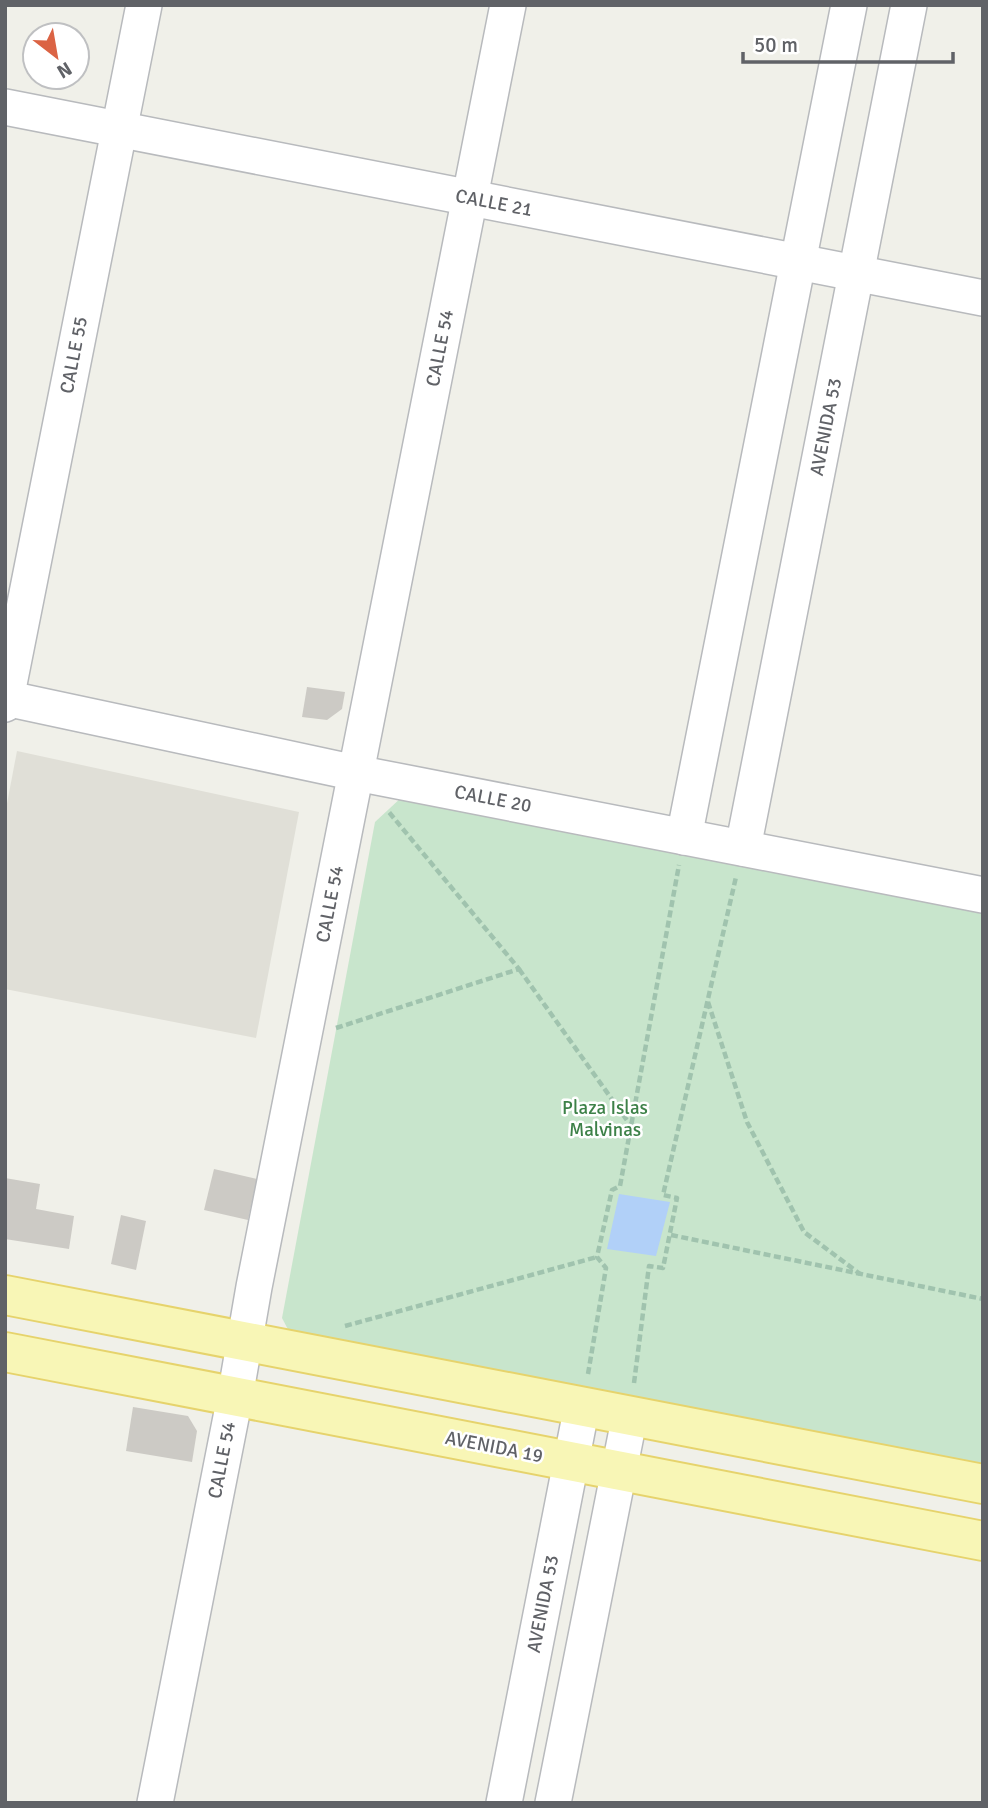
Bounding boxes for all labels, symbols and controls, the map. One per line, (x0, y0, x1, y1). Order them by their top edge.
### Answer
north arrow (21, 21, 91, 91)
scale bar (743, 21, 953, 65)
text: 50 m (754, 32, 798, 58)
text: N (52, 56, 76, 83)
street label: CALLE 21 (453, 184, 535, 222)
street label: CALLE 54 (421, 307, 459, 389)
street label: CALLE 55 (55, 314, 93, 396)
street label: AVENIDA 53 (805, 376, 847, 478)
street label: CALLE 20 (452, 780, 534, 818)
street label: CALLE 54 (311, 863, 349, 945)
park label: Plaza Islas Malvinas (562, 1096, 648, 1142)
street label: CALLE 54 (203, 1419, 241, 1501)
street label: AVENIDA 19 (443, 1426, 545, 1468)
street label: AVENIDA 53 (522, 1553, 564, 1655)

